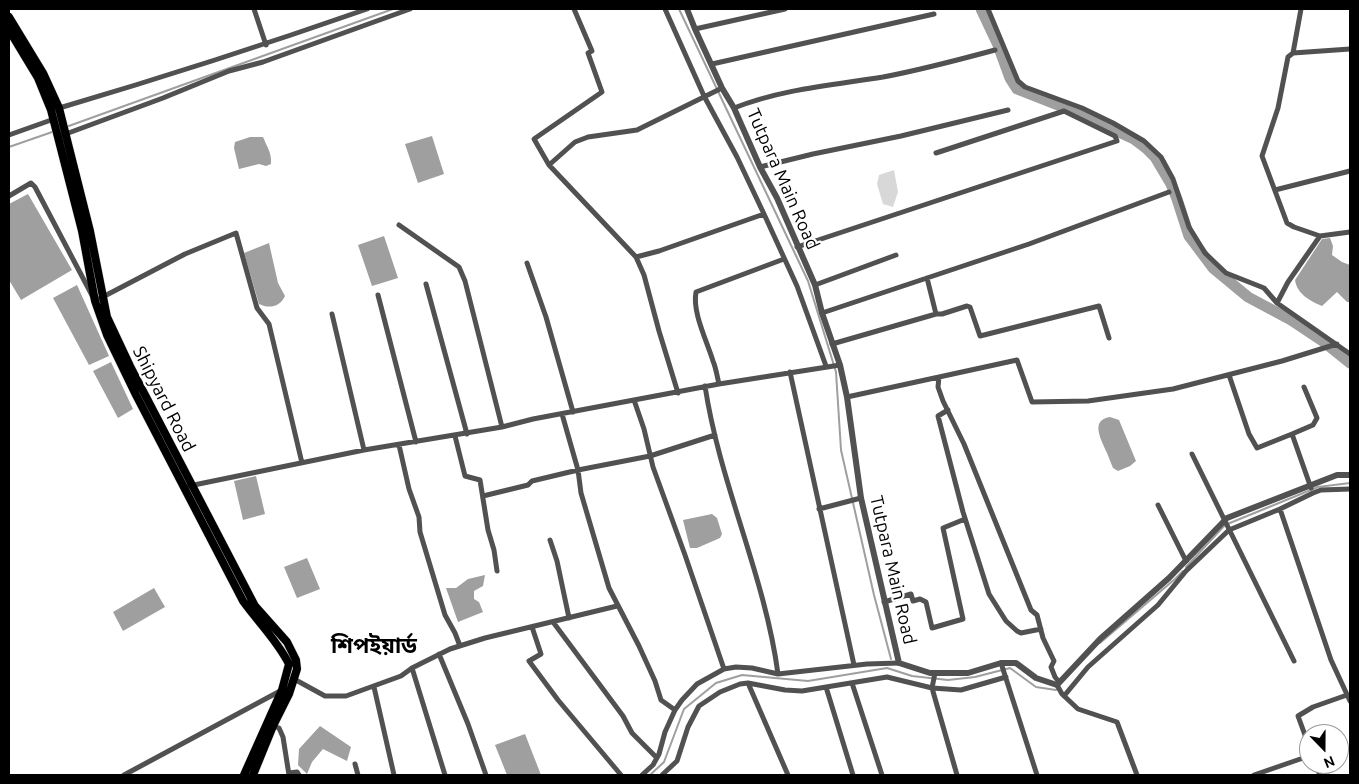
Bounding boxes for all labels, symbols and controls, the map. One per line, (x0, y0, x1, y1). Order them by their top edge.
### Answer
street label: Tutpara Main Road (742, 105, 824, 253)
street label: Shipyard Road (128, 343, 200, 455)
street label: Tutpara Main Road (865, 494, 921, 646)
district label: শিপইয়ার্ড (331, 633, 417, 659)
north arrow (1299, 724, 1349, 774)
text: N (1321, 753, 1337, 771)

